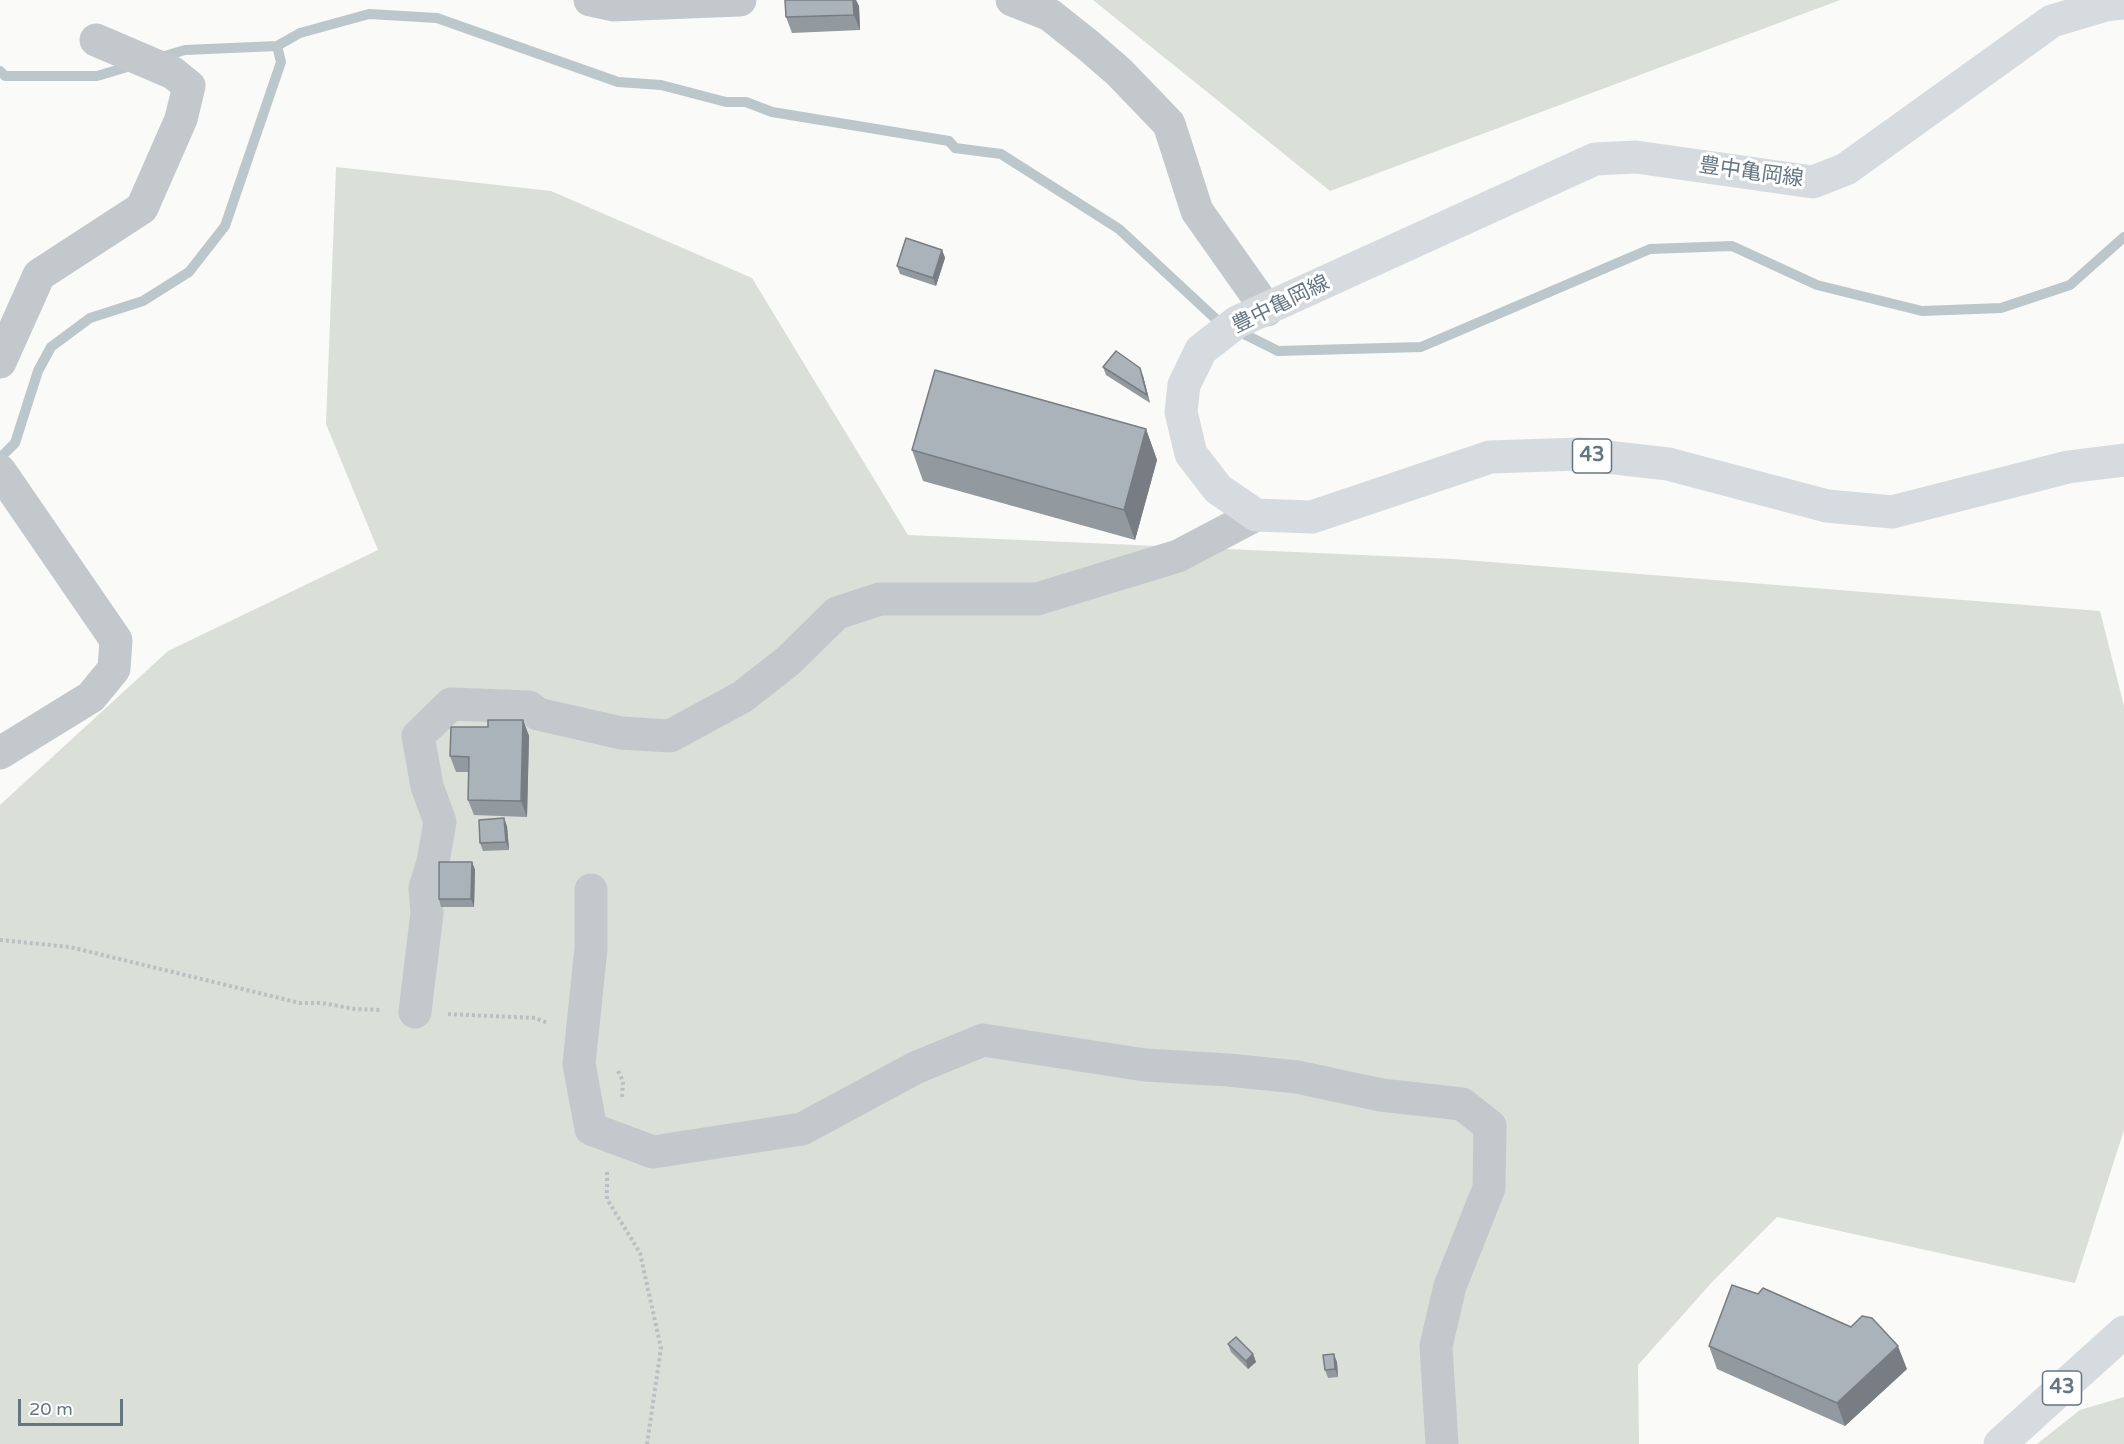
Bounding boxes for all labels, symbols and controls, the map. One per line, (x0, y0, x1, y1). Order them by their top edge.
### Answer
street label: 豊中亀岡線 (1697, 153, 1805, 193)
street label: 豊中亀岡線 (1228, 271, 1334, 339)
road number: 43 (1572, 439, 1612, 473)
road number: 43 (2042, 1371, 2082, 1405)
scale bar (21, 1387, 126, 1425)
text: 20 m (29, 1398, 73, 1420)

